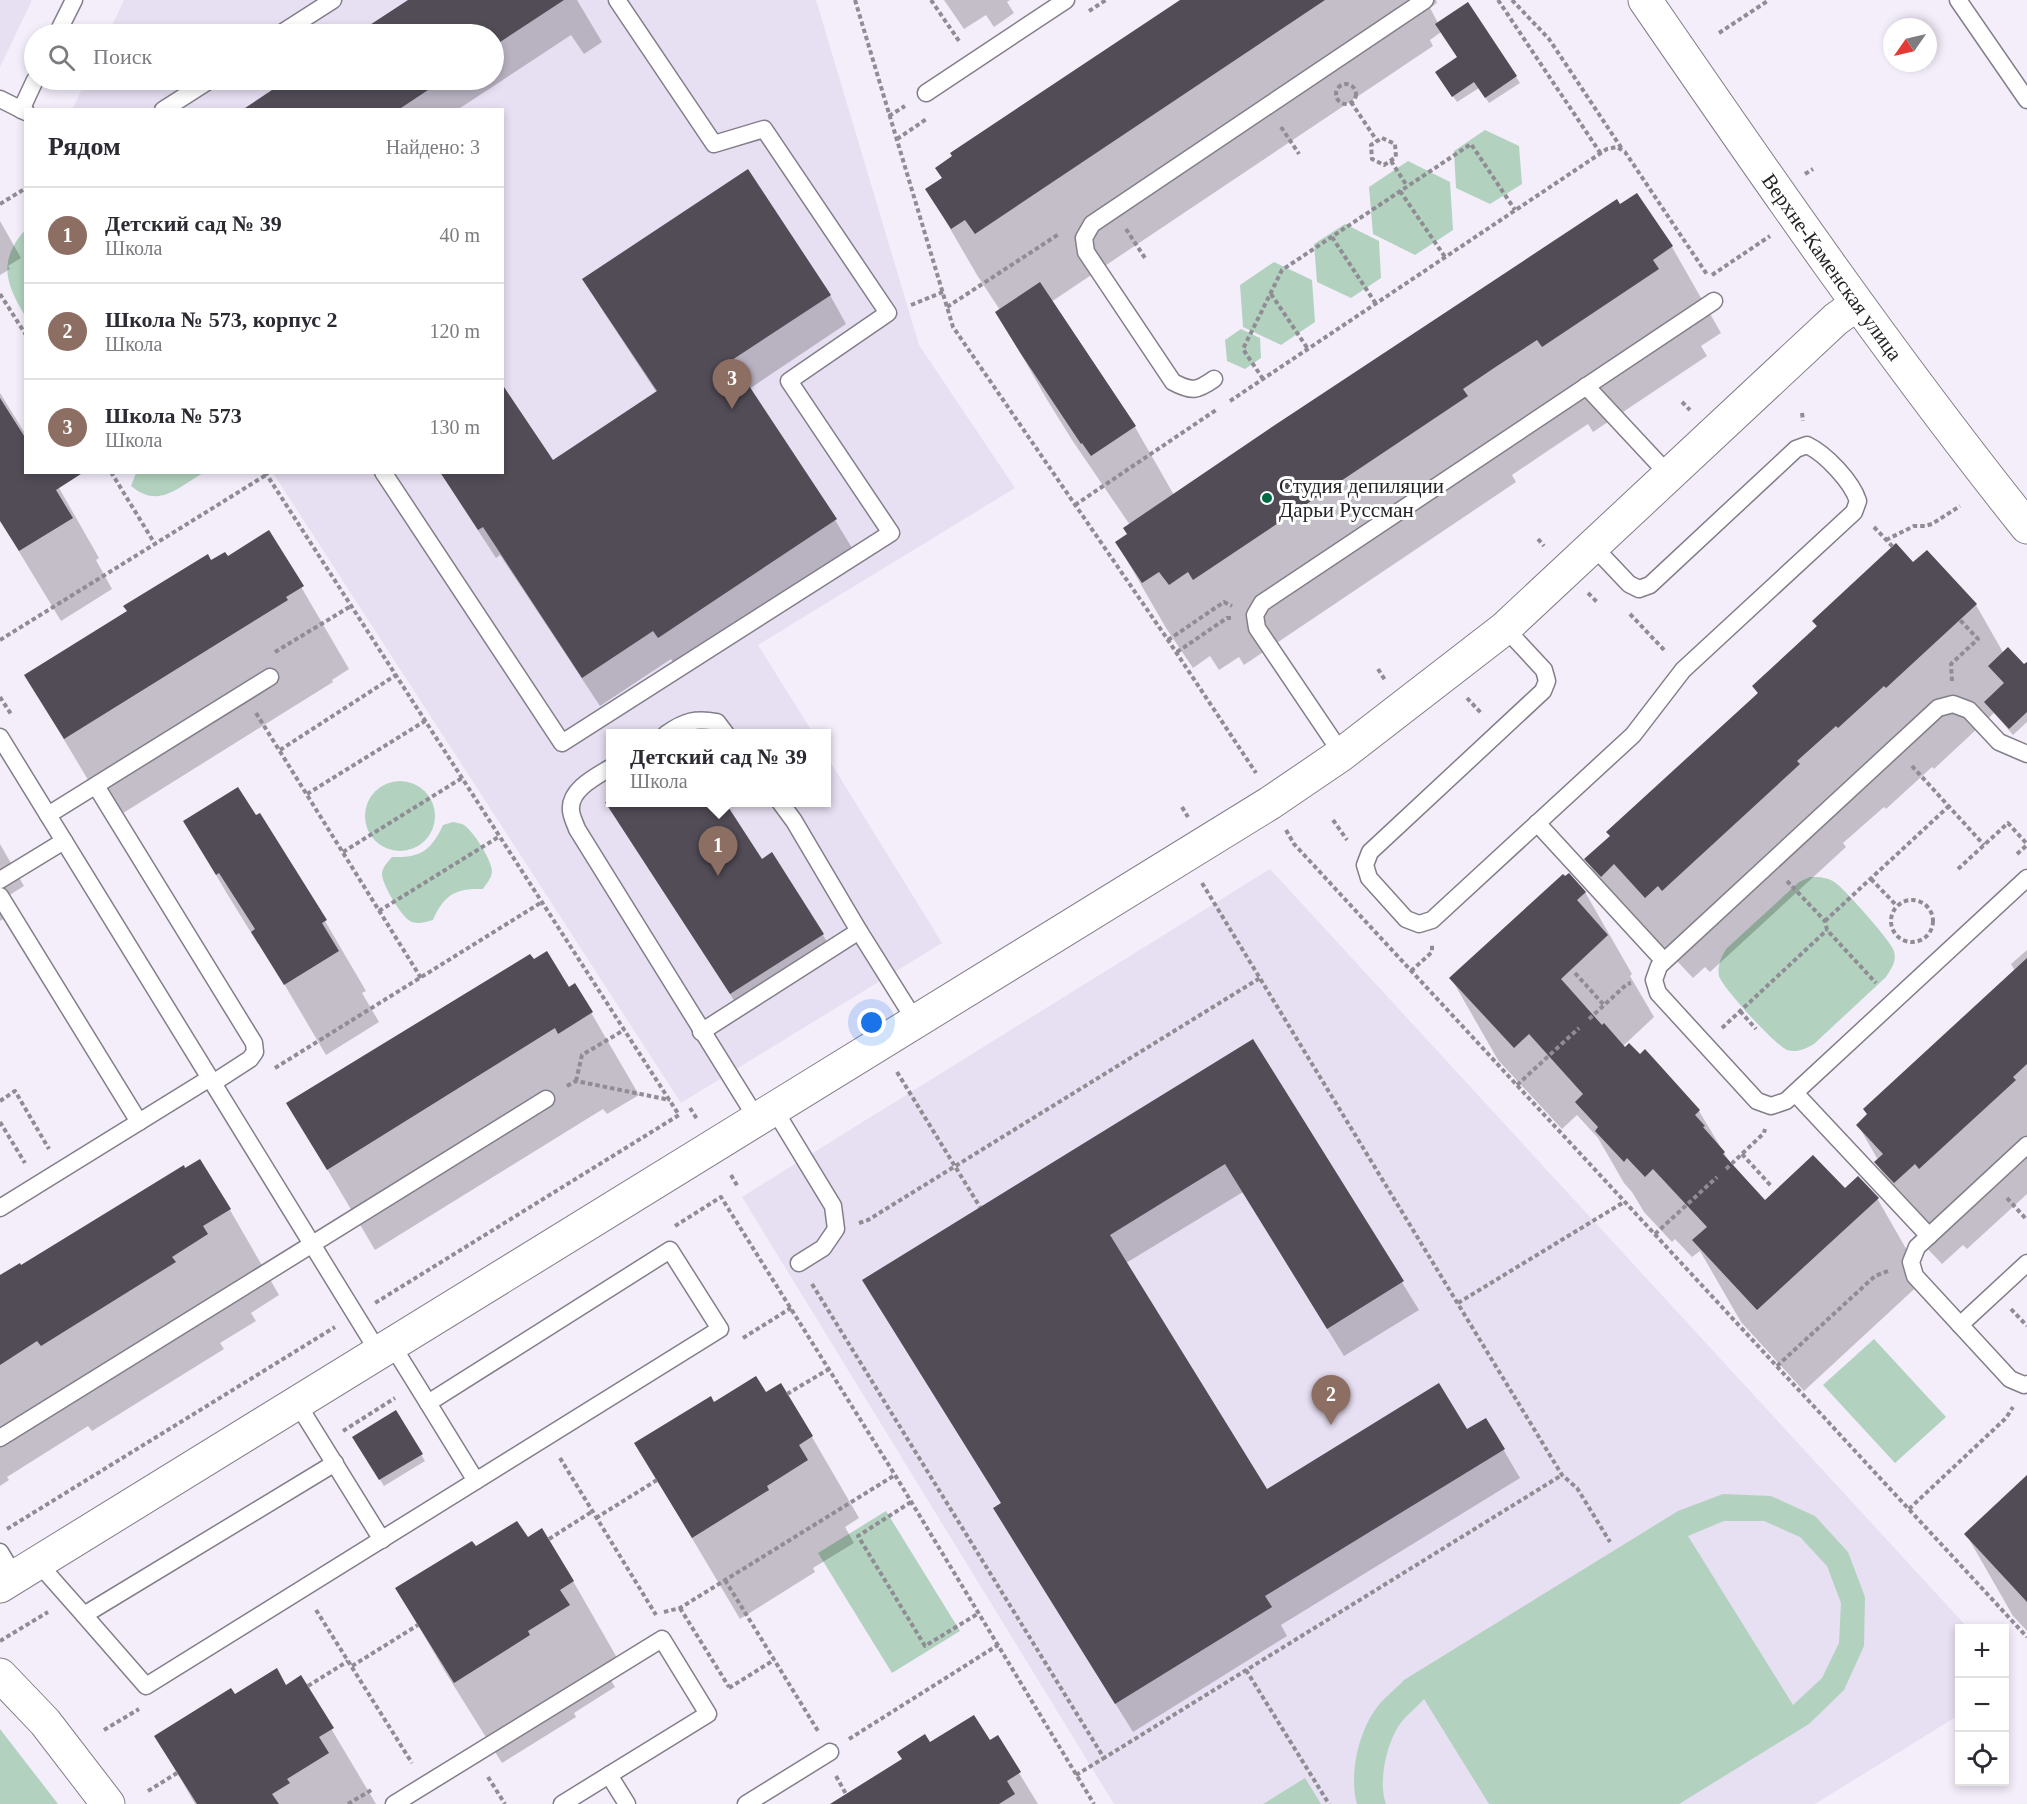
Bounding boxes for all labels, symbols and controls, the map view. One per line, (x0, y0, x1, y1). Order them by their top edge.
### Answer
north arrow (1883, 18, 1937, 72)
search box (24, 24, 504, 90)
icon: search (45, 41, 78, 74)
text: Поиск (93, 44, 152, 69)
text: Рядом (48, 132, 121, 161)
text: Найдено: 3 (386, 136, 480, 158)
street label: Верхне-Каменская улица (1757, 169, 1907, 366)
text: Детский сад № 39 (105, 211, 282, 236)
text: 1 (63, 224, 73, 246)
text: 40 m (439, 224, 480, 246)
text: Школа (105, 237, 162, 259)
text: Школа № 573, корпус 2 (105, 307, 338, 332)
text: 2 (63, 320, 73, 342)
text: 120 m (429, 320, 480, 342)
text: Школа (105, 333, 162, 355)
pin: 3 (712, 360, 752, 409)
text: Школа № 573 (105, 403, 242, 428)
text: 3 (63, 416, 73, 438)
text: 130 m (429, 416, 480, 438)
text: Школа (105, 429, 162, 451)
place label: Студия депиляции Дарьи Руссман (1279, 474, 1444, 522)
marker: Студия депиляции Дарьи Руссман (1260, 491, 1274, 505)
popup (606, 729, 831, 807)
text: Детский сад № 39 (630, 744, 807, 769)
text: Школа (630, 770, 688, 792)
pin: 1 (698, 826, 738, 876)
your location (857, 1008, 886, 1037)
pin: 2 (1312, 1376, 1350, 1425)
map controls (1955, 1624, 2009, 1786)
button: + (1955, 1624, 2009, 1678)
button: − (1955, 1678, 2009, 1732)
button: locate (1955, 1732, 2009, 1786)

